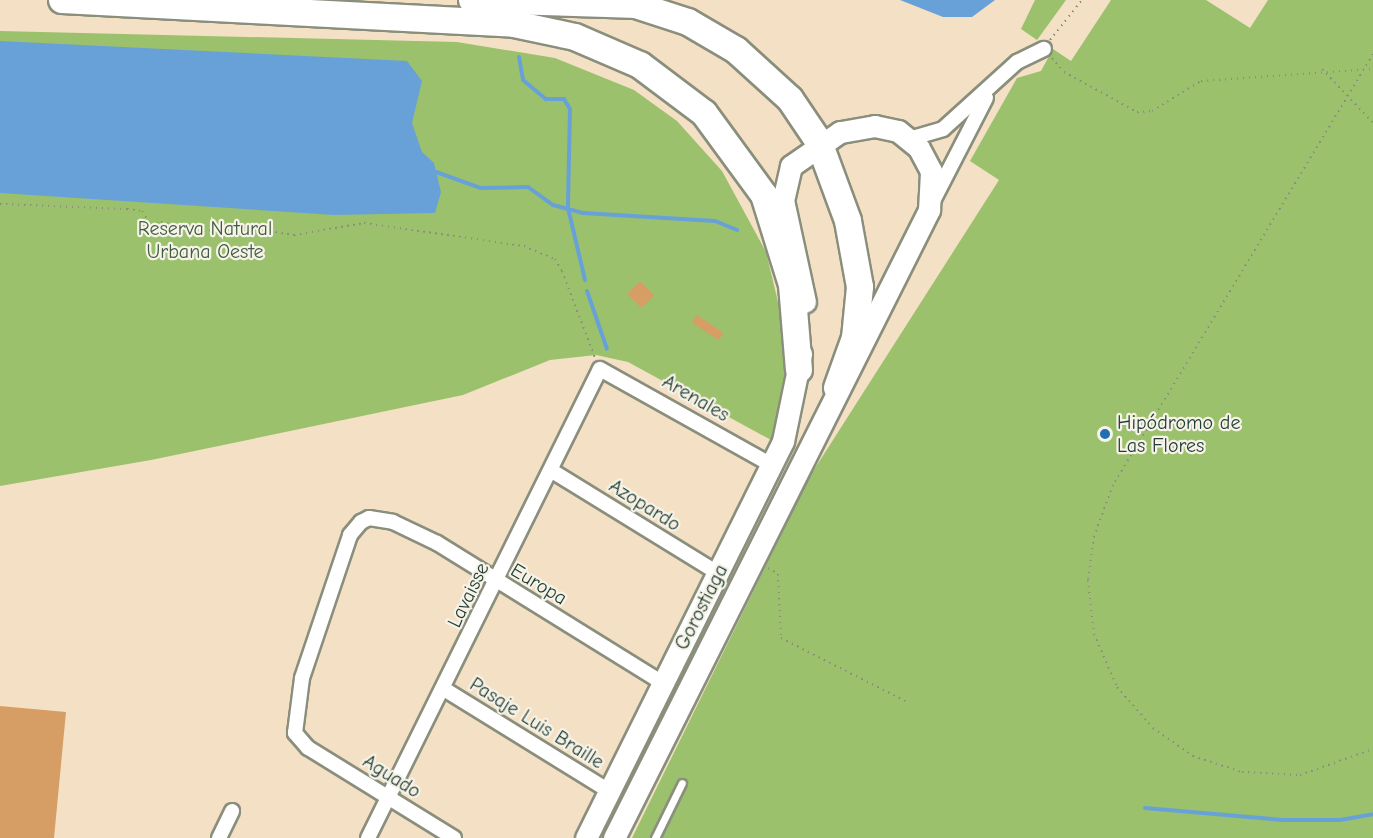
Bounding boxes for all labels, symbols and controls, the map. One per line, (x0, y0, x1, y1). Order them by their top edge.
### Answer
park label: Reserva Natural Urbana Oeste (138, 216, 272, 263)
street label: Arenales (658, 369, 734, 427)
place label: Hipódromo de Las Flores (1117, 410, 1240, 457)
marker: Hipódromo de Las Flores (1098, 427, 1112, 441)
street label: Azopardo (605, 474, 685, 536)
street label: Europa (507, 558, 571, 610)
street label: Lavaisse (442, 559, 494, 631)
street label: Gorostiaga (669, 560, 733, 654)
street label: Pasaje Luis Braille (465, 672, 609, 774)
street label: Aguado (359, 749, 425, 803)

